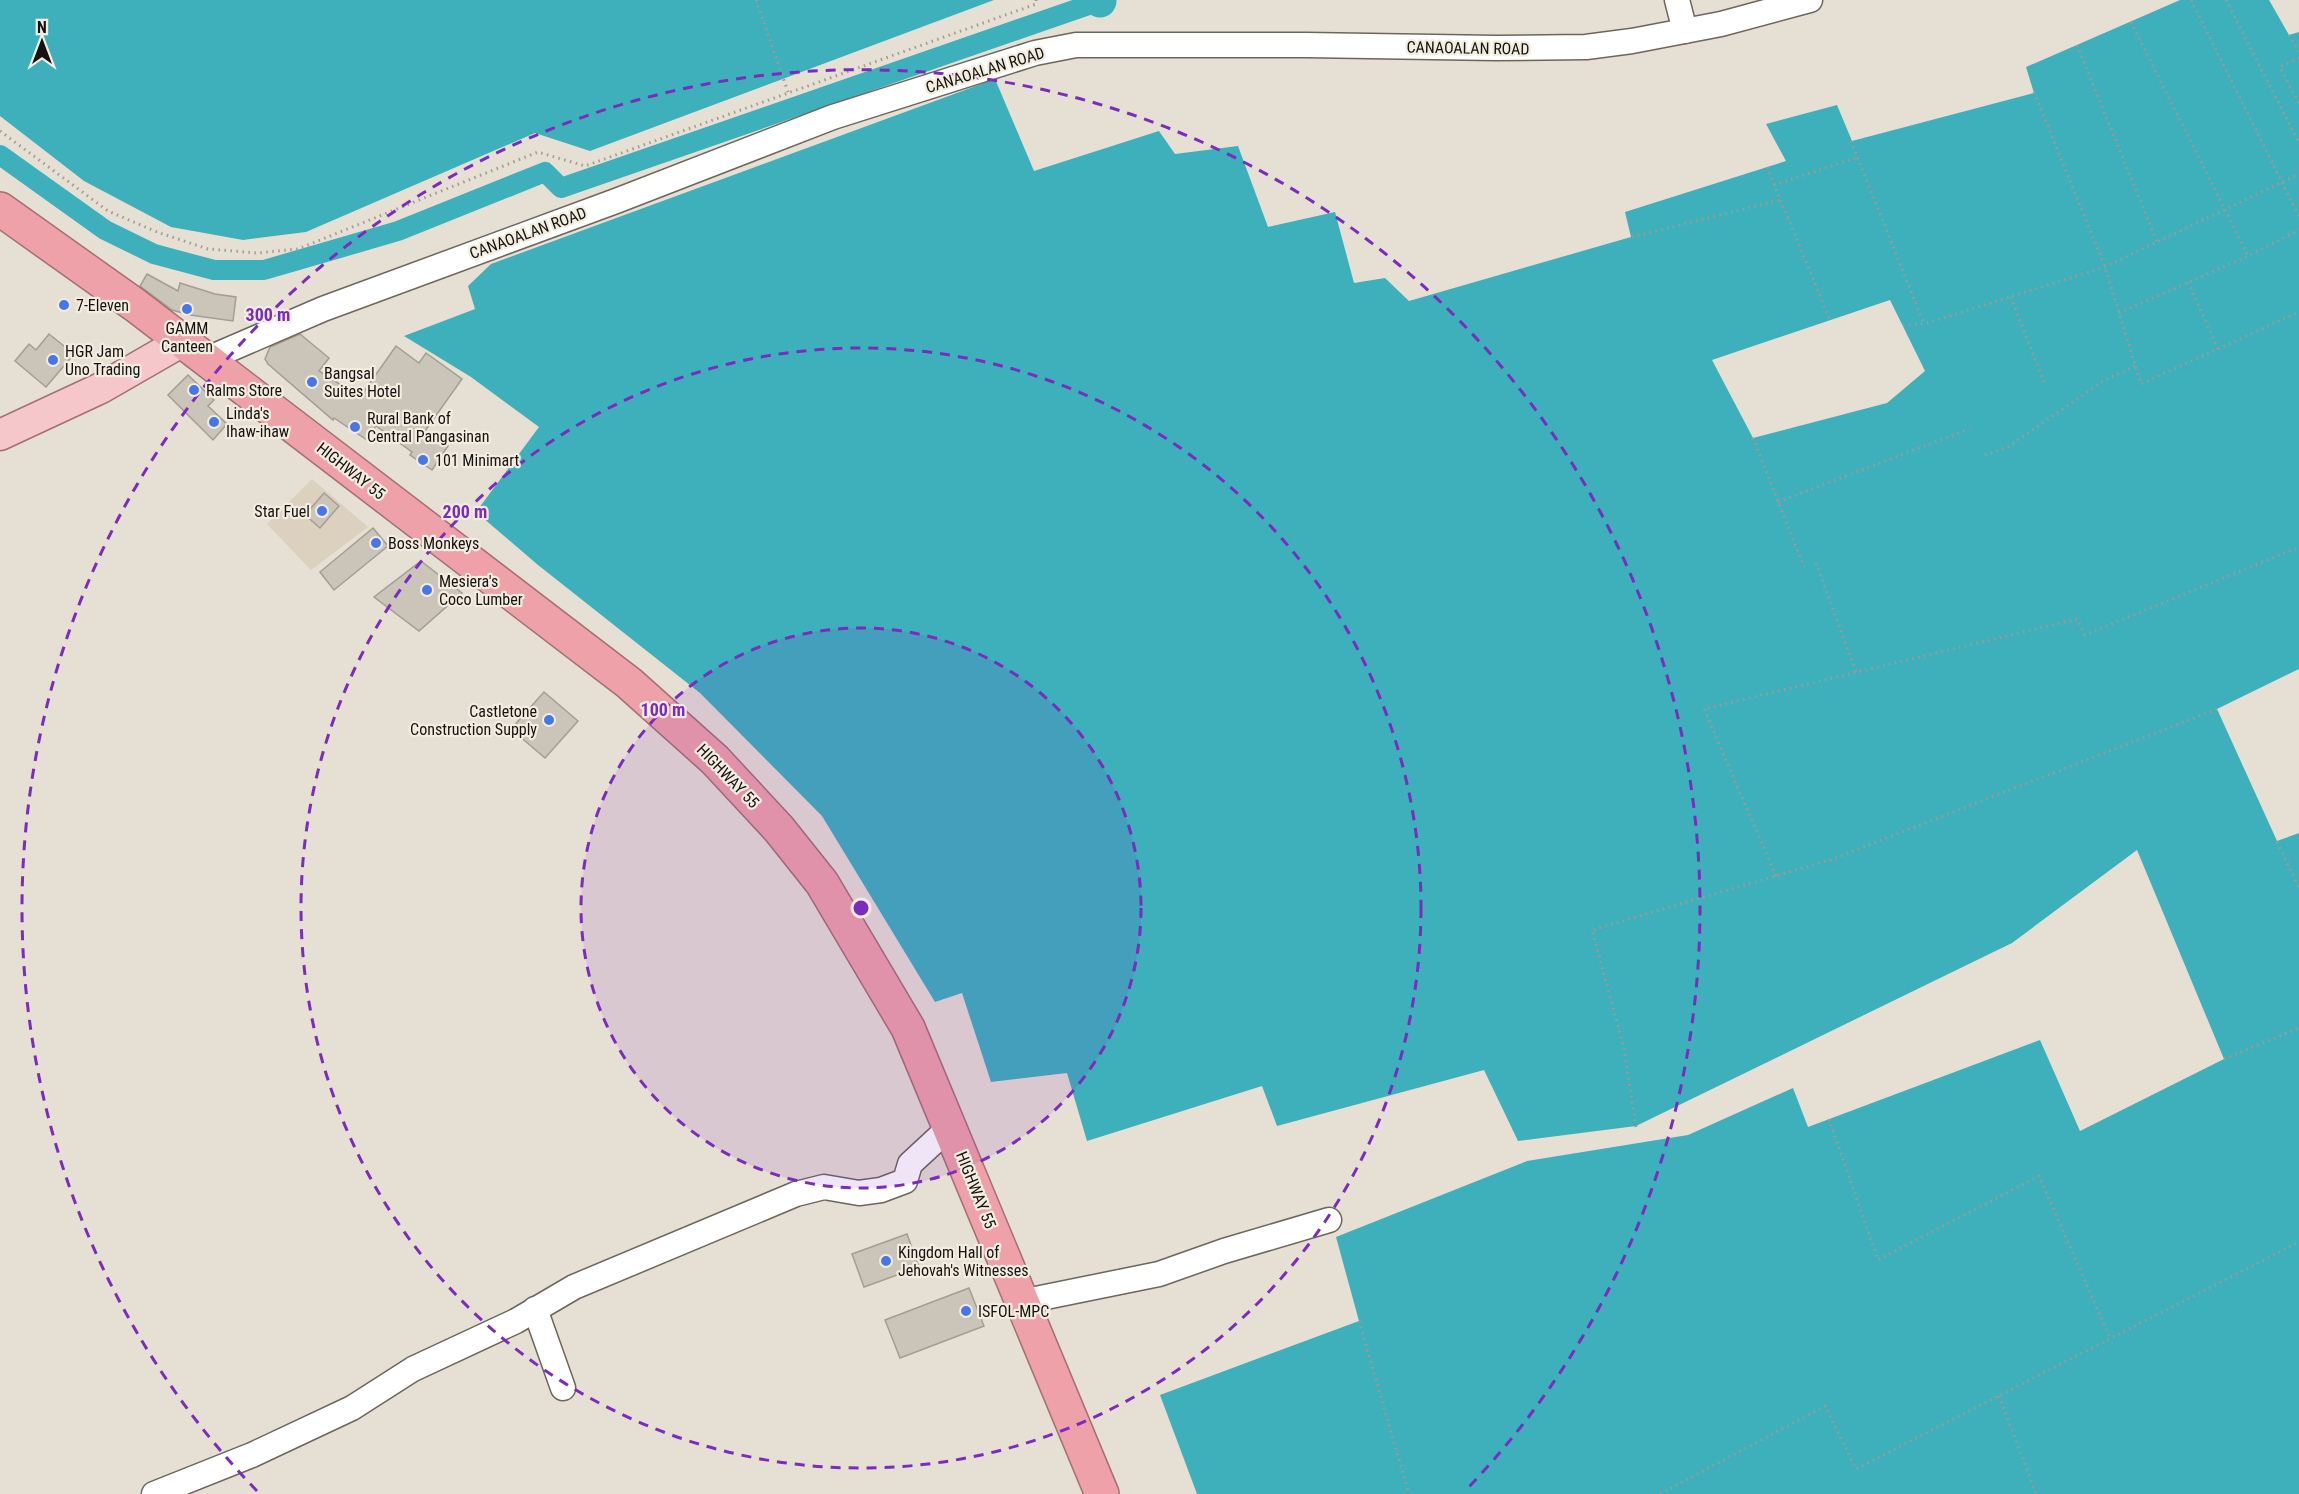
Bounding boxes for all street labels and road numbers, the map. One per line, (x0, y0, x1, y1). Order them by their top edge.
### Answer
street label: CANAOALAN ROAD (1406, 37, 1530, 59)
street label: CANAOALAN ROAD (923, 43, 1047, 97)
street label: CANAOALAN ROAD (467, 203, 589, 263)
street label: HIGHWAY 55 (313, 438, 389, 504)
street label: HIGHWAY 55 (693, 740, 763, 812)
street label: HIGHWAY 55 (952, 1149, 1000, 1231)

